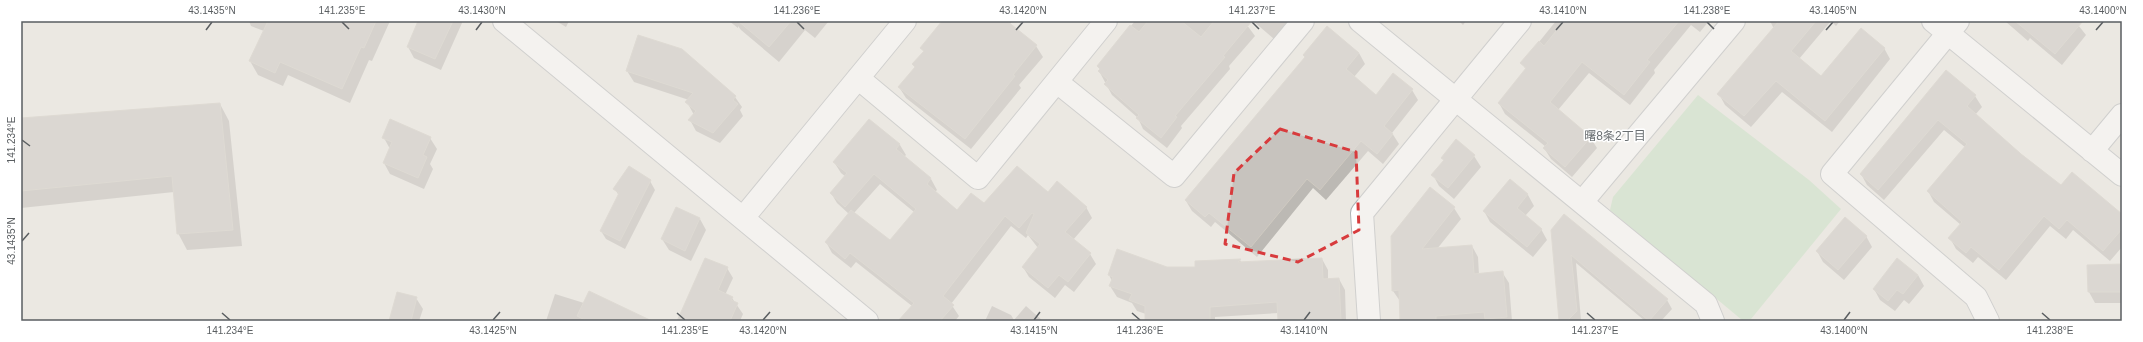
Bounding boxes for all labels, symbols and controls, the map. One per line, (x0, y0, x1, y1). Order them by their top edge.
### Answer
text: 43.1435°N (188, 5, 236, 16)
text: 141.235°E (319, 5, 366, 16)
text: 43.1430°N (458, 5, 506, 16)
text: 141.236°E (774, 5, 821, 16)
text: 43.1420°N (999, 5, 1047, 16)
text: 141.237°E (1229, 5, 1276, 16)
text: 43.1410°N (1539, 5, 1587, 16)
text: 141.238°E (1684, 5, 1731, 16)
text: 43.1405°N (1809, 5, 1857, 16)
text: 43.1400°N (2079, 5, 2127, 16)
text: 141.234°E (6, 116, 17, 163)
district label: 曙8条2丁目 (1584, 129, 1646, 143)
text: 43.1435°N (6, 217, 17, 265)
text: 141.234°E (207, 325, 254, 336)
text: 43.1425°N (469, 325, 517, 336)
text: 141.235°E (662, 325, 709, 336)
text: 43.1420°N (739, 325, 787, 336)
text: 43.1415°N (1010, 325, 1058, 336)
text: 141.236°E (1117, 325, 1164, 336)
text: 43.1410°N (1280, 325, 1328, 336)
text: 141.237°E (1572, 325, 1619, 336)
text: 43.1400°N (1820, 325, 1868, 336)
text: 141.238°E (2027, 325, 2074, 336)

